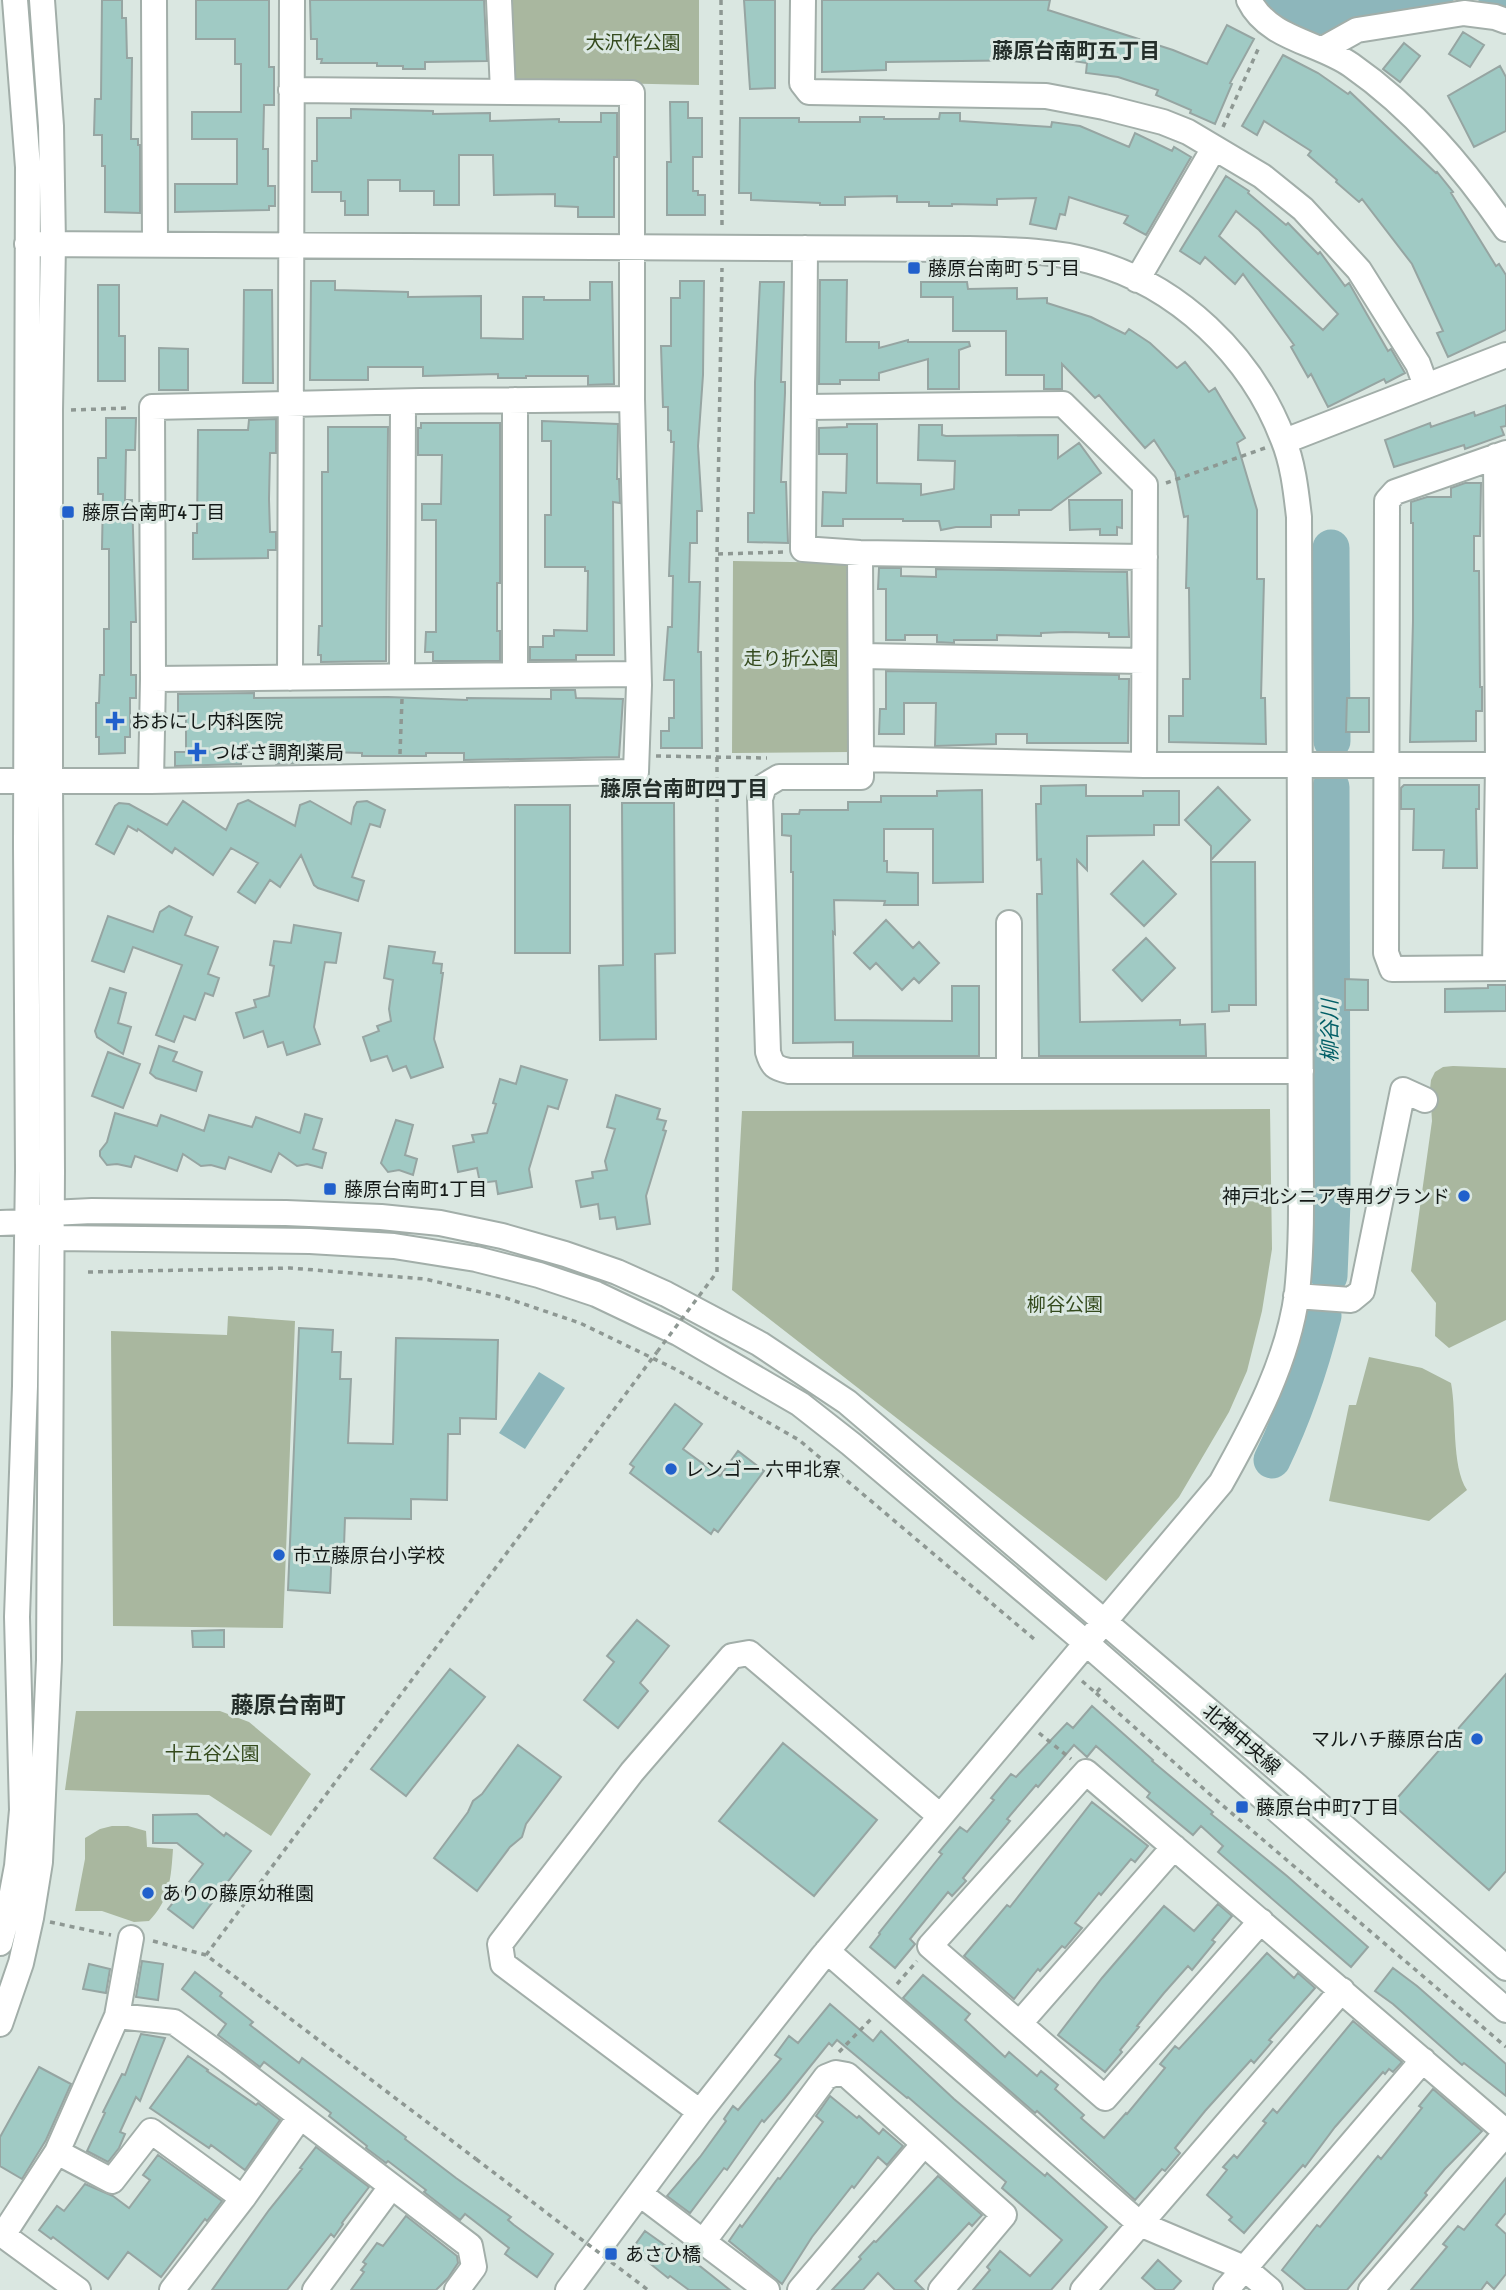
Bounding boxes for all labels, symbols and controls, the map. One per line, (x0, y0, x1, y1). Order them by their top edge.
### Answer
park label: 大沢作公園 (585, 31, 681, 55)
district label: 藤原台南町五丁目 (992, 38, 1160, 64)
place label: 藤原台南町５丁目 (928, 257, 1080, 281)
marker: 藤原台南町５丁目 (906, 260, 922, 276)
place label: 藤原台南町4丁目 (82, 501, 225, 525)
marker: 藤原台南町4丁目 (60, 504, 76, 520)
park label: 走り折公園 (743, 647, 839, 671)
place label: おおにし内科医院 (131, 710, 283, 734)
marker: おおにし内科医院 (105, 711, 125, 731)
place label: つばさ調剤薬局 (211, 741, 344, 765)
marker: つばさ調剤薬局 (189, 744, 205, 760)
district label: 藤原台南町四丁目 (600, 776, 768, 802)
water label: 柳谷川 (1317, 998, 1343, 1063)
place label: 藤原台南町1丁目 (344, 1178, 487, 1202)
marker: 藤原台南町1丁目 (322, 1181, 338, 1197)
place label: 神戸北シニア専用グランド (1222, 1185, 1450, 1209)
marker: 神戸北シニア専用グランド (1456, 1188, 1472, 1204)
park label: 柳谷公園 (1027, 1293, 1103, 1317)
place label: レンゴー 六甲北寮 (685, 1458, 841, 1482)
marker: レンゴー 六甲北寮 (663, 1461, 679, 1477)
place label: 市立藤原台小学校 (293, 1544, 445, 1568)
marker: 市立藤原台小学校 (271, 1547, 287, 1563)
district label: 藤原台南町 (231, 1691, 346, 1720)
street label: 北神中央線 (1198, 1700, 1285, 1780)
place label: マルハチ藤原台店 (1311, 1728, 1463, 1752)
marker: マルハチ藤原台店 (1469, 1731, 1485, 1747)
park label: 十五谷公園 (164, 1742, 260, 1766)
place label: 藤原台中町7丁目 (1256, 1796, 1399, 1820)
marker: 藤原台中町7丁目 (1234, 1799, 1250, 1815)
place label: ありの藤原幼稚園 (162, 1882, 314, 1906)
marker: ありの藤原幼稚園 (140, 1885, 156, 1901)
place label: あさひ橋 (625, 2243, 701, 2267)
marker: あさひ橋 (603, 2246, 619, 2262)

